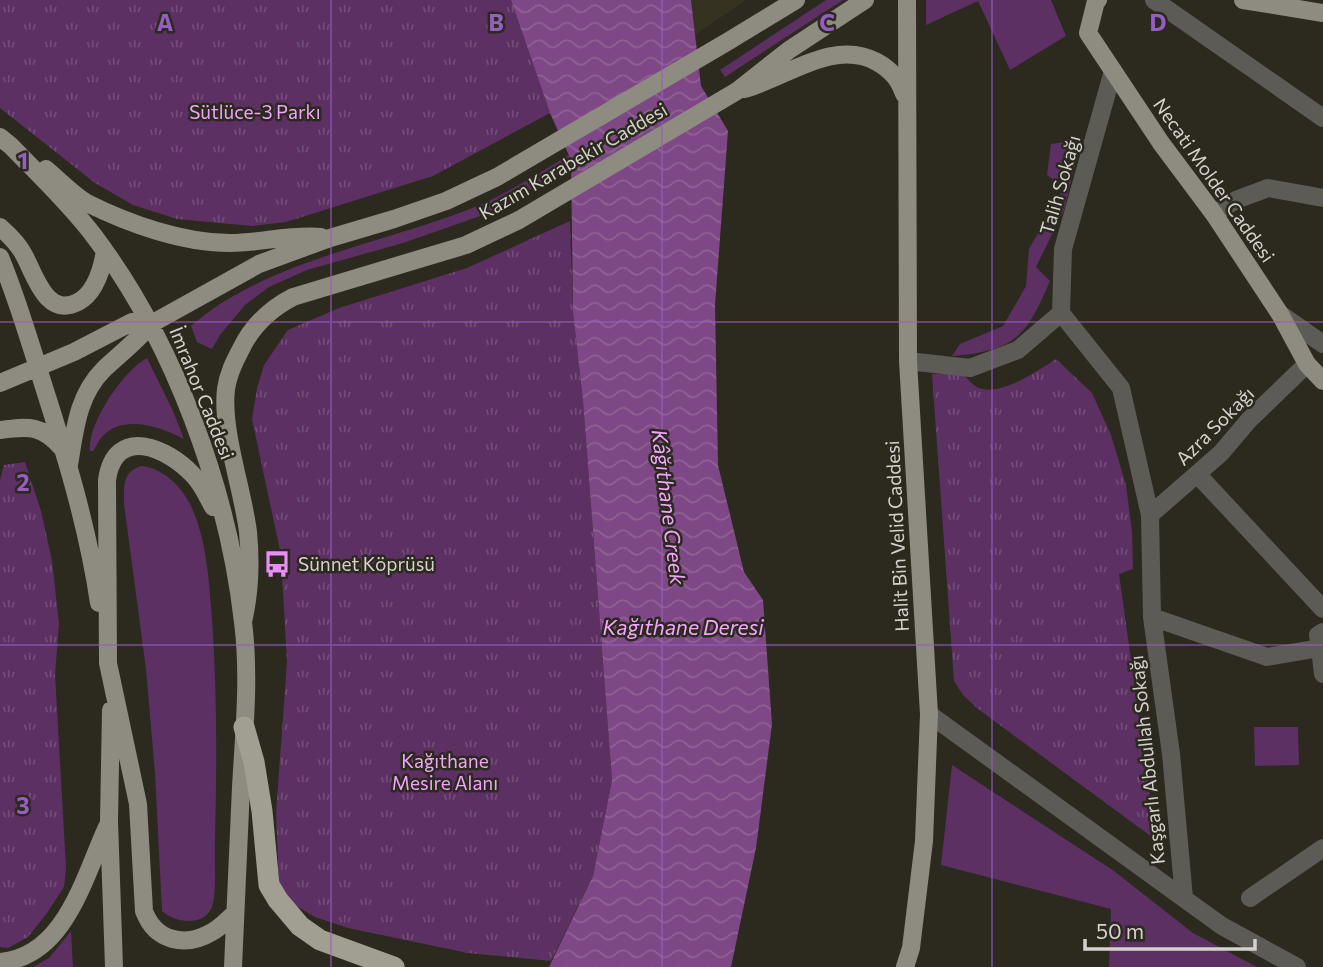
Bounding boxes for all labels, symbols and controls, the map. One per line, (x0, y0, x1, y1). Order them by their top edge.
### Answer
text: A (157, 8, 174, 36)
text: B (488, 8, 504, 36)
text: C (819, 8, 835, 36)
text: D (1150, 8, 1167, 36)
street label: Necati Molder Caddesi (1149, 93, 1280, 266)
street label: Kazım Karabekir Caddesi (475, 97, 671, 224)
park label: Sütlüce-3 Parkı (189, 100, 321, 123)
street label: Talih Sokağı (1034, 132, 1085, 237)
text: 1 (18, 146, 28, 174)
street label: İmrahor Caddesi (165, 323, 240, 463)
street label: Azra Sokağı (1171, 382, 1259, 470)
water label: Kâğıthane Creek (648, 428, 692, 587)
street label: Halit Bin Velid Caddesi (880, 440, 913, 632)
text: 2 (16, 468, 30, 496)
bus stop icon: Sünnet Köprüsü (262, 549, 292, 579)
place label: Sünnet Köprüsü (298, 552, 435, 575)
water label: Kağıthane Deresi (602, 614, 764, 639)
street label: Kaşgarlı Abdullah Sokağı (1124, 654, 1169, 866)
park label: Kağıthane Mesire Alanı (392, 749, 498, 794)
text: 3 (16, 791, 30, 819)
scale bar (1085, 908, 1255, 952)
text: 50 m (1096, 918, 1144, 943)

